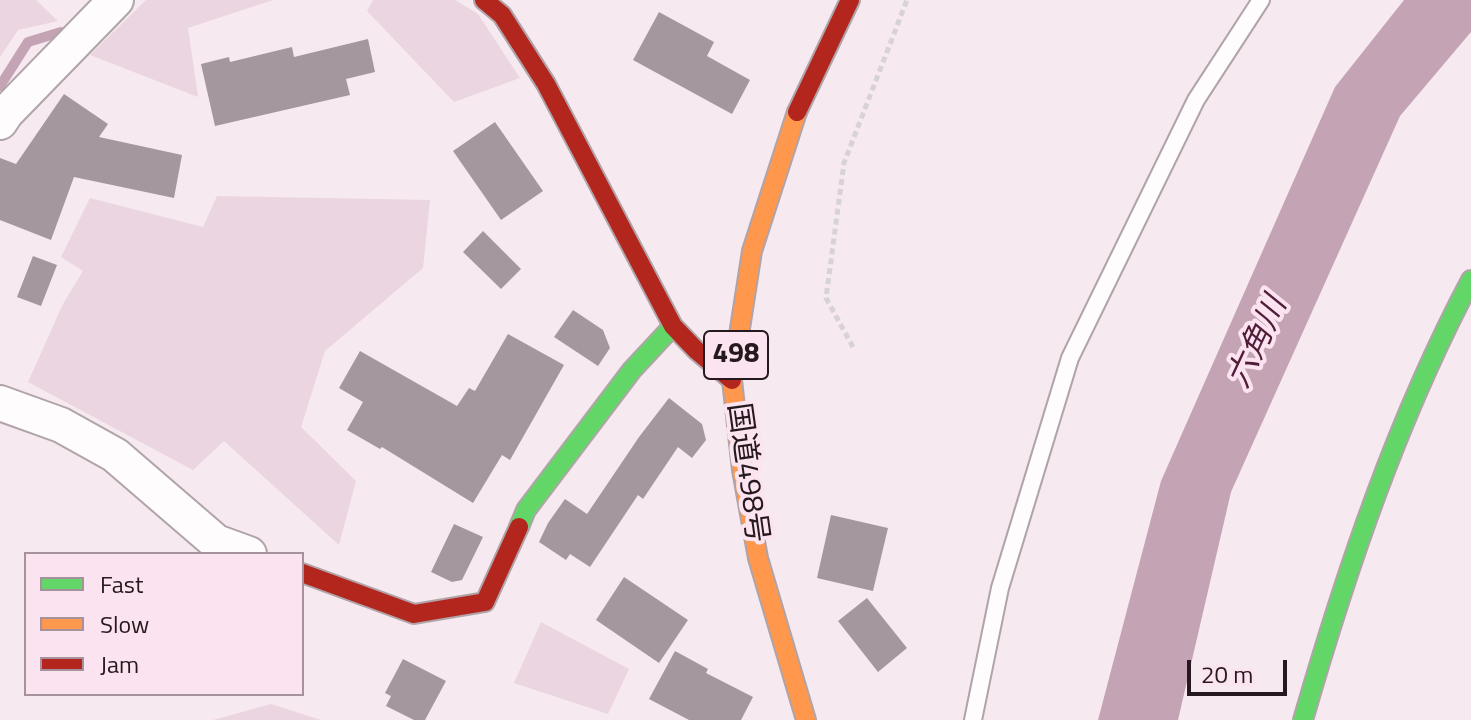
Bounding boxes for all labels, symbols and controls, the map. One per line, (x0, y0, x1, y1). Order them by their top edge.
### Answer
water label: 六角川 (1221, 291, 1297, 395)
road number: 498 (704, 331, 768, 379)
street label: 国道498号 (718, 401, 774, 545)
legend (24, 552, 304, 696)
text: Fast (100, 566, 143, 602)
text: Slow (100, 606, 149, 642)
scale bar (1191, 644, 1291, 694)
text: Jam (100, 646, 139, 682)
text: 20 m (1201, 656, 1253, 692)

